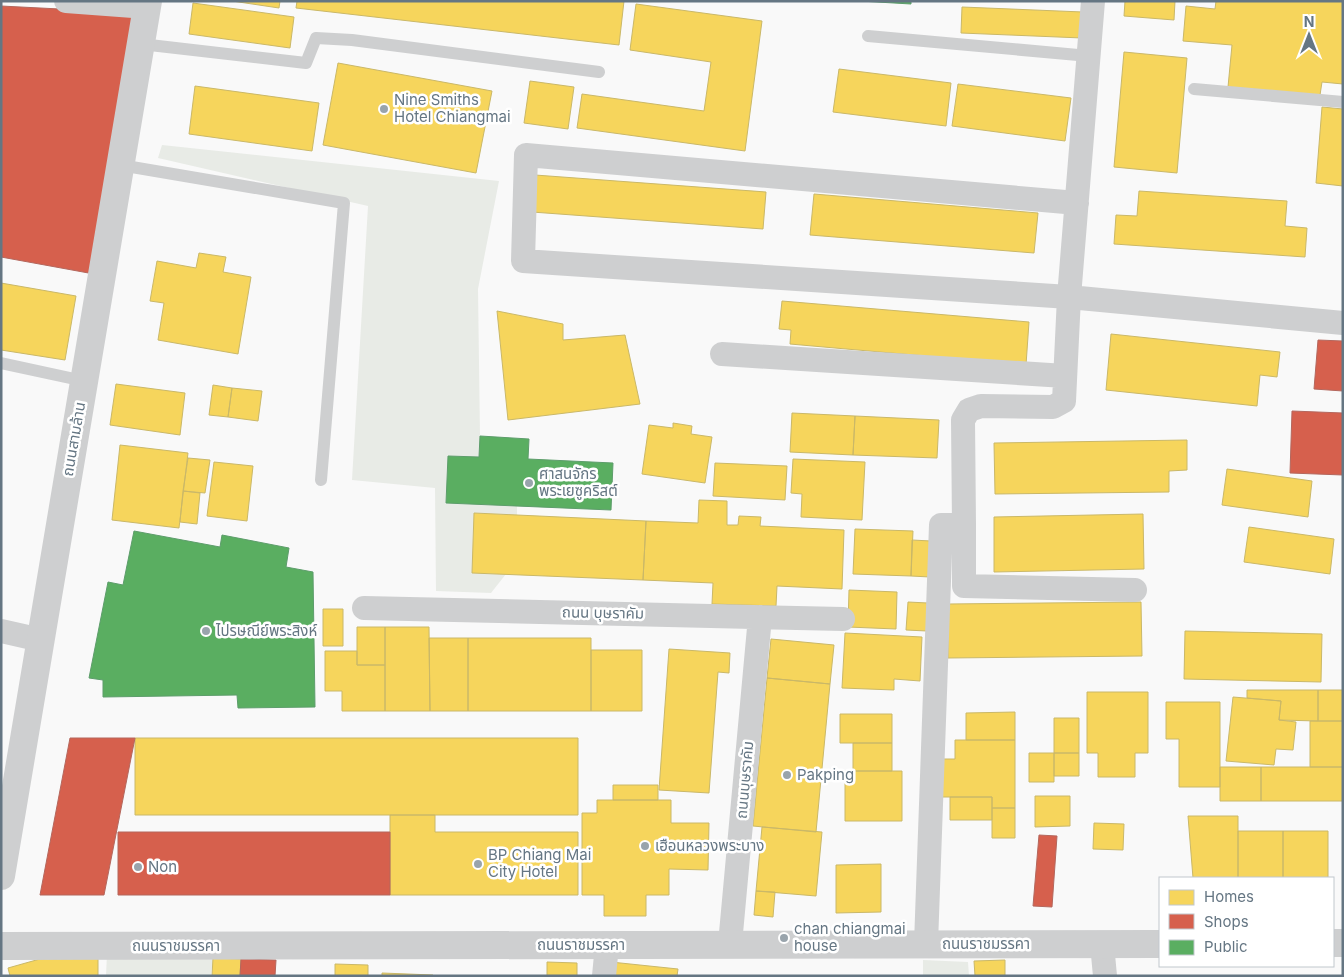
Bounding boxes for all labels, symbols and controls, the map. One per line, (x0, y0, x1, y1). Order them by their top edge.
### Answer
north arrow (1284, 10, 1334, 60)
text: N (1304, 13, 1314, 30)
place label: Nine Smiths Hotel Chiangmai (394, 90, 511, 126)
marker: Nine Smiths Hotel Chiangmai (378, 103, 390, 115)
street label: ถนนสามล้าน (58, 400, 89, 478)
place label: ศาสนจักร พระเยซูคริสต์ (539, 464, 618, 500)
marker: ศาสนจักร พระเยซูคริสต์ (523, 477, 535, 489)
street label: ถนน บุษราคัม (562, 602, 644, 623)
place label: ไปรษณีย์พระสิงห์ (215, 621, 318, 640)
marker: ไปรษณีย์พระสิงห์ (200, 625, 212, 637)
street label: ถนนบุษราคัม (732, 740, 757, 820)
place label: Pakping (797, 765, 854, 784)
marker: Pakping (781, 769, 793, 781)
place label: เฮือนหลวงพระบาง (655, 836, 764, 855)
marker: เฮือนหลวงพระบาง (639, 840, 651, 852)
place label: BP Chiang Mai City Hotel (488, 845, 591, 881)
place label: Non (148, 857, 177, 876)
marker: BP Chiang Mai City Hotel (472, 858, 484, 870)
marker: Non (132, 861, 144, 873)
legend (1159, 877, 1334, 967)
text: Homes (1204, 887, 1254, 906)
text: Shops (1204, 912, 1249, 931)
place label: chan chiangmai house (794, 919, 906, 955)
marker: chan chiangmai house (778, 932, 790, 944)
street label: ถนนราชมรรคา (942, 934, 1030, 953)
street label: ถนนราชมรรคา (537, 935, 625, 954)
street label: ถนนราชมรรคา (132, 936, 220, 955)
text: Public (1204, 937, 1247, 956)

